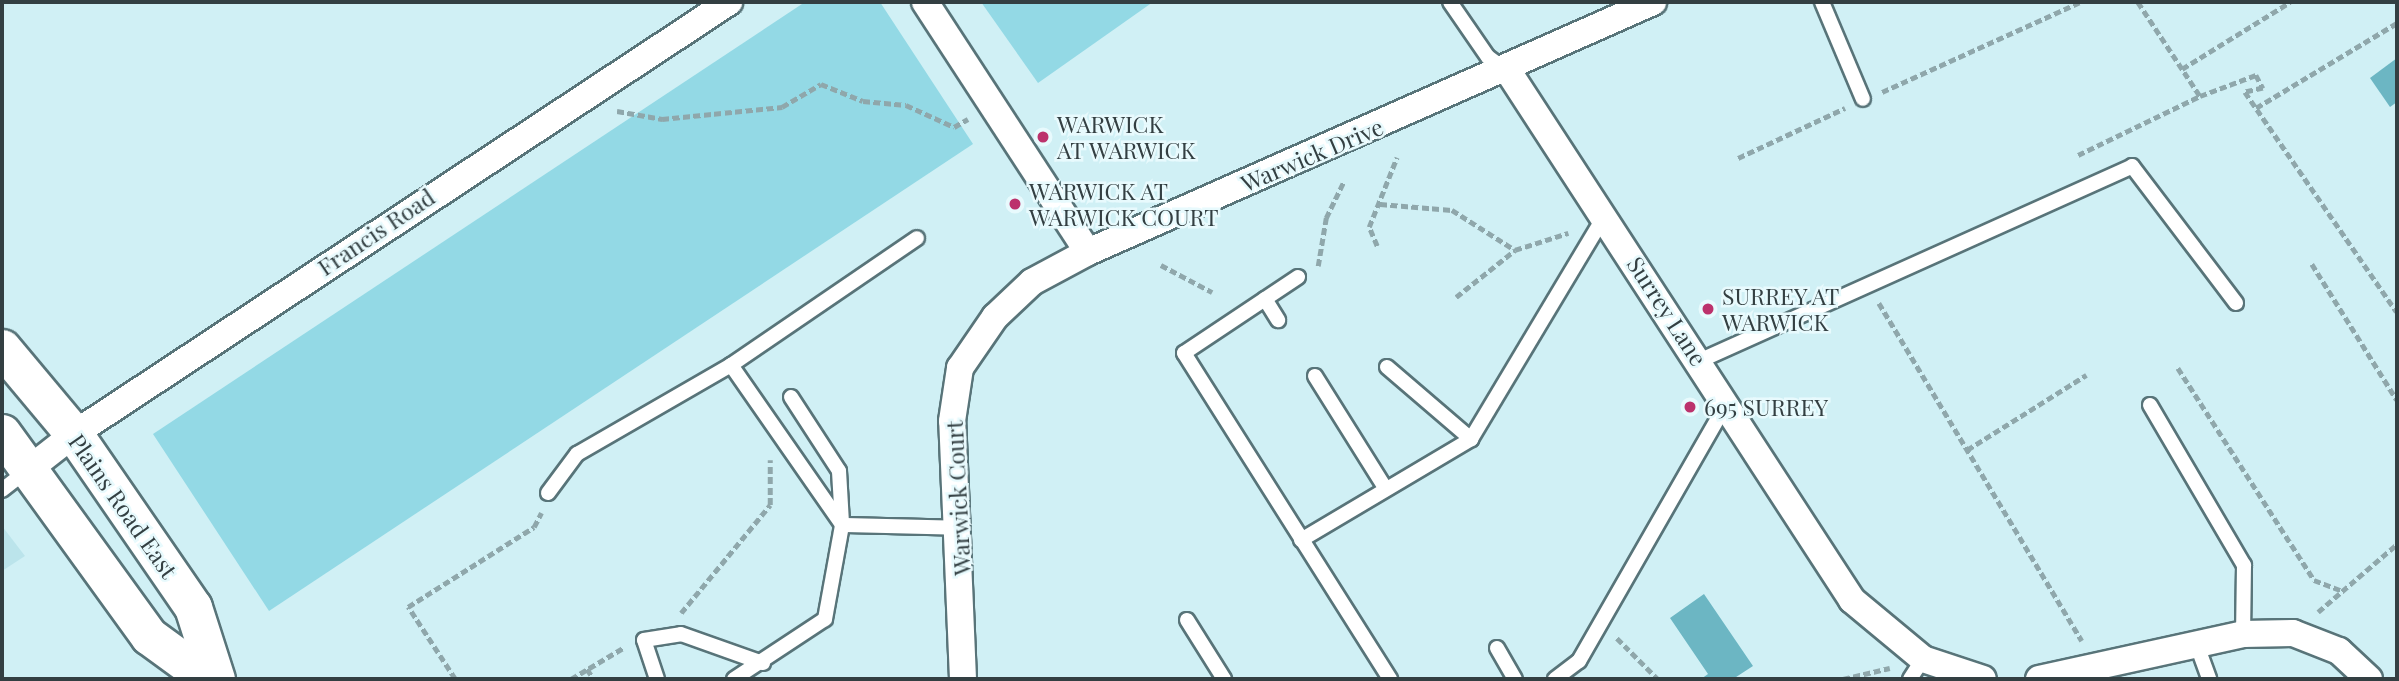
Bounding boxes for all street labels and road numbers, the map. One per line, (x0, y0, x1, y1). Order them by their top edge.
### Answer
street label: Warwick Drive (1237, 113, 1387, 197)
street label: Francis Road (312, 183, 440, 281)
street label: Surrey Lane (1621, 251, 1713, 371)
street label: Warwick Court (940, 420, 976, 576)
street label: Plains Road East (63, 429, 183, 583)

